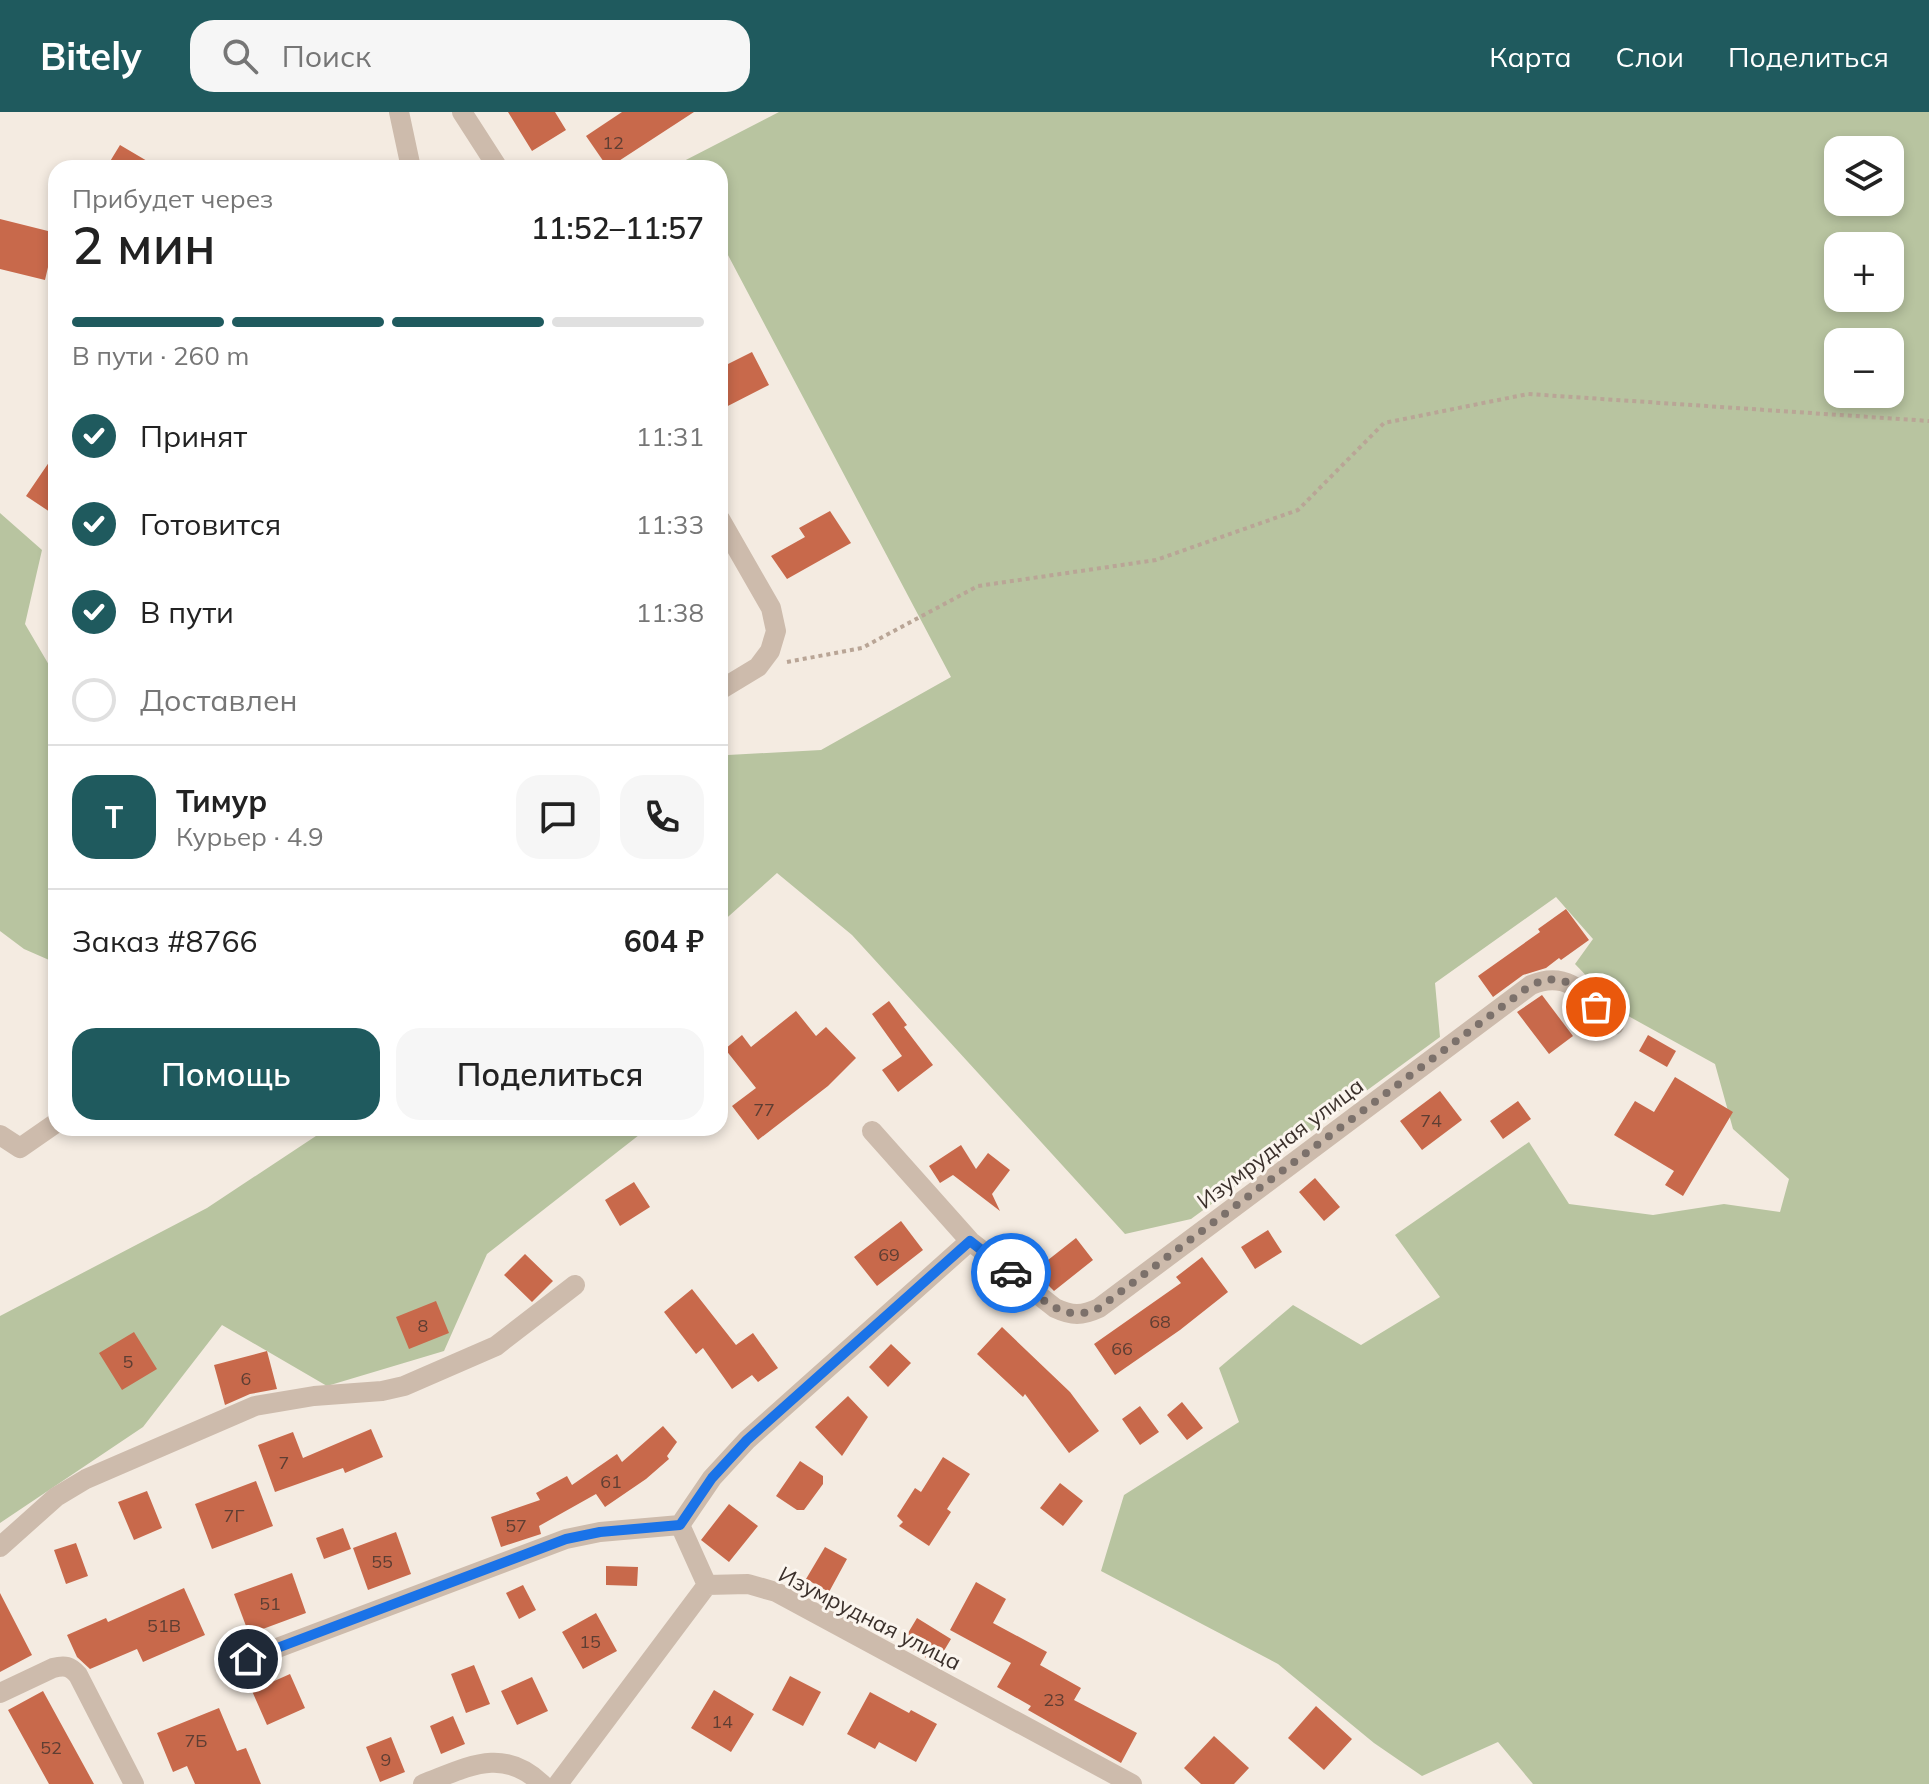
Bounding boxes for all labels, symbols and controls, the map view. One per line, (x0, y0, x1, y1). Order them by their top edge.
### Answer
search box (190, 20, 750, 92)
text: Bitely (40, 32, 142, 80)
icon: search (218, 34, 262, 78)
text: Поиск (282, 37, 371, 75)
text: Карта (1489, 39, 1572, 74)
text: Слои (1616, 39, 1684, 74)
text: Поделиться (1728, 39, 1889, 74)
house number: 12 (602, 131, 624, 154)
map controls (1824, 136, 1904, 408)
button: layers (1824, 136, 1904, 216)
text: Прибудет через (72, 182, 273, 215)
text: 11:52–11:57 (531, 209, 704, 247)
text: 2 мин (72, 212, 216, 277)
button: + (1824, 232, 1904, 312)
button: − (1824, 328, 1904, 408)
text: В пути · 260 m (72, 339, 249, 372)
icon: check (72, 414, 116, 458)
text: Принят (140, 417, 247, 455)
text: 11:31 (636, 420, 704, 453)
icon: check (72, 502, 116, 546)
text: Готовится (140, 505, 281, 543)
text: 11:33 (636, 508, 704, 541)
icon: check (72, 590, 116, 634)
text: В пути (140, 593, 234, 631)
text: 11:38 (636, 596, 704, 629)
text: Доставлен (140, 681, 298, 719)
button: chat (516, 775, 600, 859)
button: phone (620, 775, 704, 859)
text: Тимур (176, 782, 267, 820)
text: Т (105, 798, 123, 836)
text: Курьер · 4.9 (176, 820, 324, 853)
text: Заказ #8766 (72, 922, 257, 960)
text: 604 ₽ (624, 922, 704, 960)
pin (1562, 973, 1630, 1041)
icon: bag (1574, 985, 1618, 1029)
button: Помощь (72, 1028, 380, 1120)
button: Поделиться (396, 1028, 704, 1120)
street label: Изумрудная улица (1191, 1071, 1369, 1215)
house number: 77 (753, 1098, 775, 1121)
house number: 74 (1420, 1109, 1442, 1132)
courier (971, 1233, 1051, 1313)
house number: 69 (878, 1243, 900, 1266)
icon: car (989, 1251, 1033, 1295)
house number: 68 (1149, 1310, 1171, 1333)
house number: 8 (418, 1314, 428, 1337)
house number: 66 (1111, 1337, 1133, 1360)
house number: 5 (123, 1350, 134, 1373)
house number: 6 (241, 1367, 251, 1390)
house number: 7 (279, 1451, 289, 1474)
house number: 61 (600, 1470, 622, 1493)
house number: 7Г (224, 1504, 244, 1527)
house number: 57 (505, 1514, 527, 1537)
house number: 55 (371, 1550, 393, 1573)
street label: Изумрудная улица (774, 1560, 966, 1676)
house number: 51 (259, 1592, 281, 1615)
house number: 51В (147, 1614, 181, 1637)
pin (214, 1625, 282, 1693)
house number: 15 (579, 1630, 601, 1653)
icon: home (226, 1637, 270, 1681)
house number: 23 (1043, 1688, 1065, 1711)
house number: 14 (711, 1710, 733, 1733)
house number: 7Б (185, 1729, 208, 1752)
house number: 52 (40, 1736, 62, 1759)
house number: 9 (381, 1748, 391, 1771)

